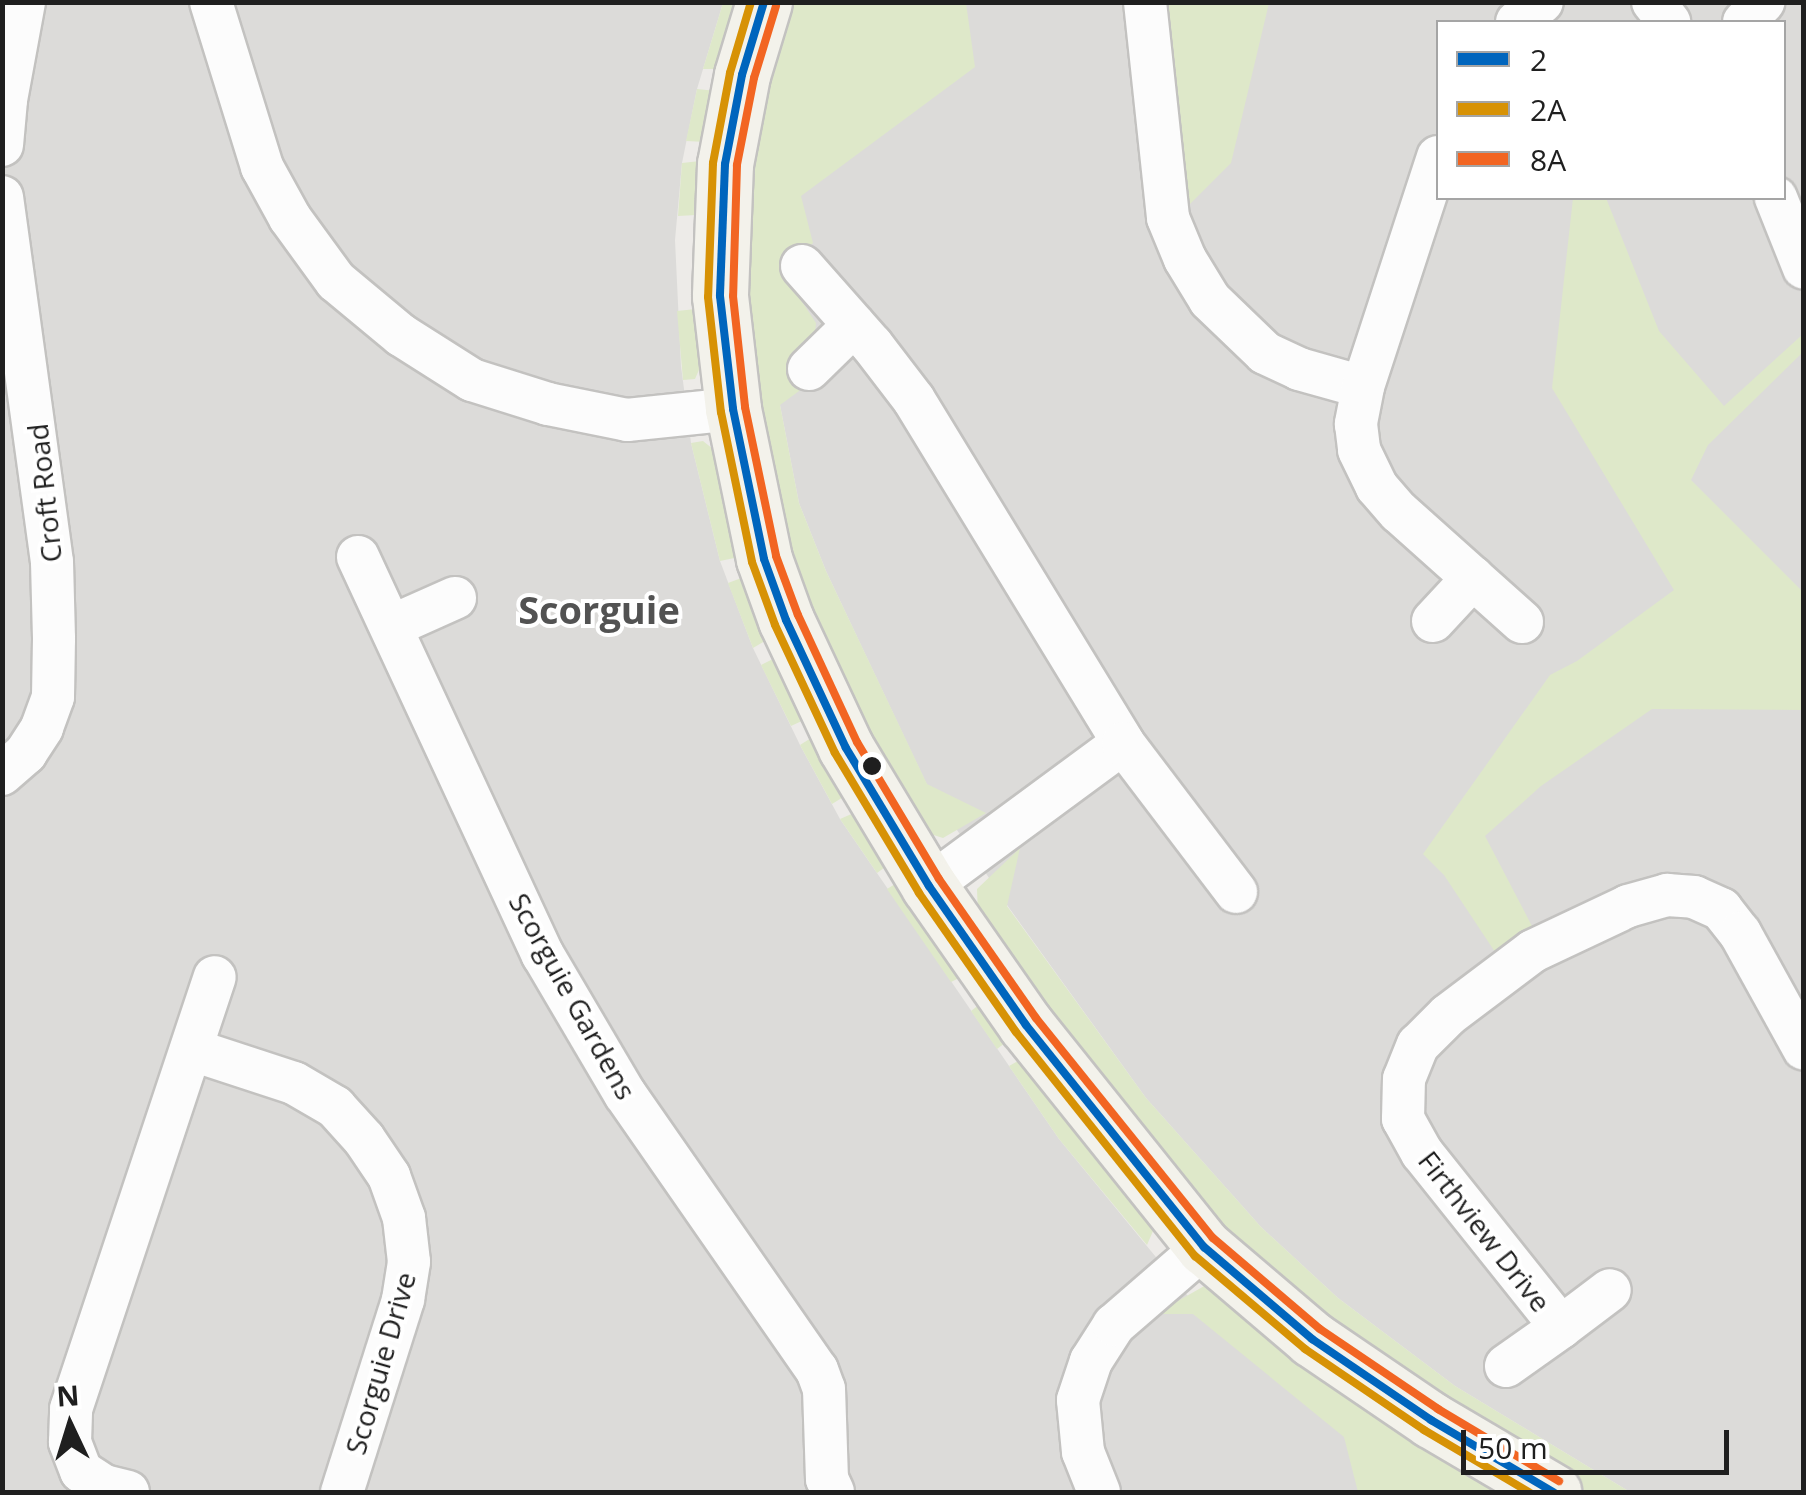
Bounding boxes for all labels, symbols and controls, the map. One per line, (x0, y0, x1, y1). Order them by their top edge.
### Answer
legend (1436, 20, 1786, 200)
text: 2 (1530, 39, 1547, 80)
text: 2A (1530, 89, 1566, 130)
text: 8A (1530, 139, 1566, 180)
street label: Croft Road (20, 422, 68, 564)
district label: Scorguie (518, 587, 680, 633)
unlabelled marker (862, 756, 882, 776)
street label: Scorguie Gardens (502, 887, 644, 1105)
street label: Firthview Drive (1412, 1144, 1558, 1318)
street label: Scorguie Drive (338, 1268, 422, 1458)
north arrow (20, 1375, 120, 1475)
text: N (55, 1375, 81, 1415)
scale bar (1466, 1410, 1734, 1472)
text: 50 m (1478, 1427, 1548, 1468)

